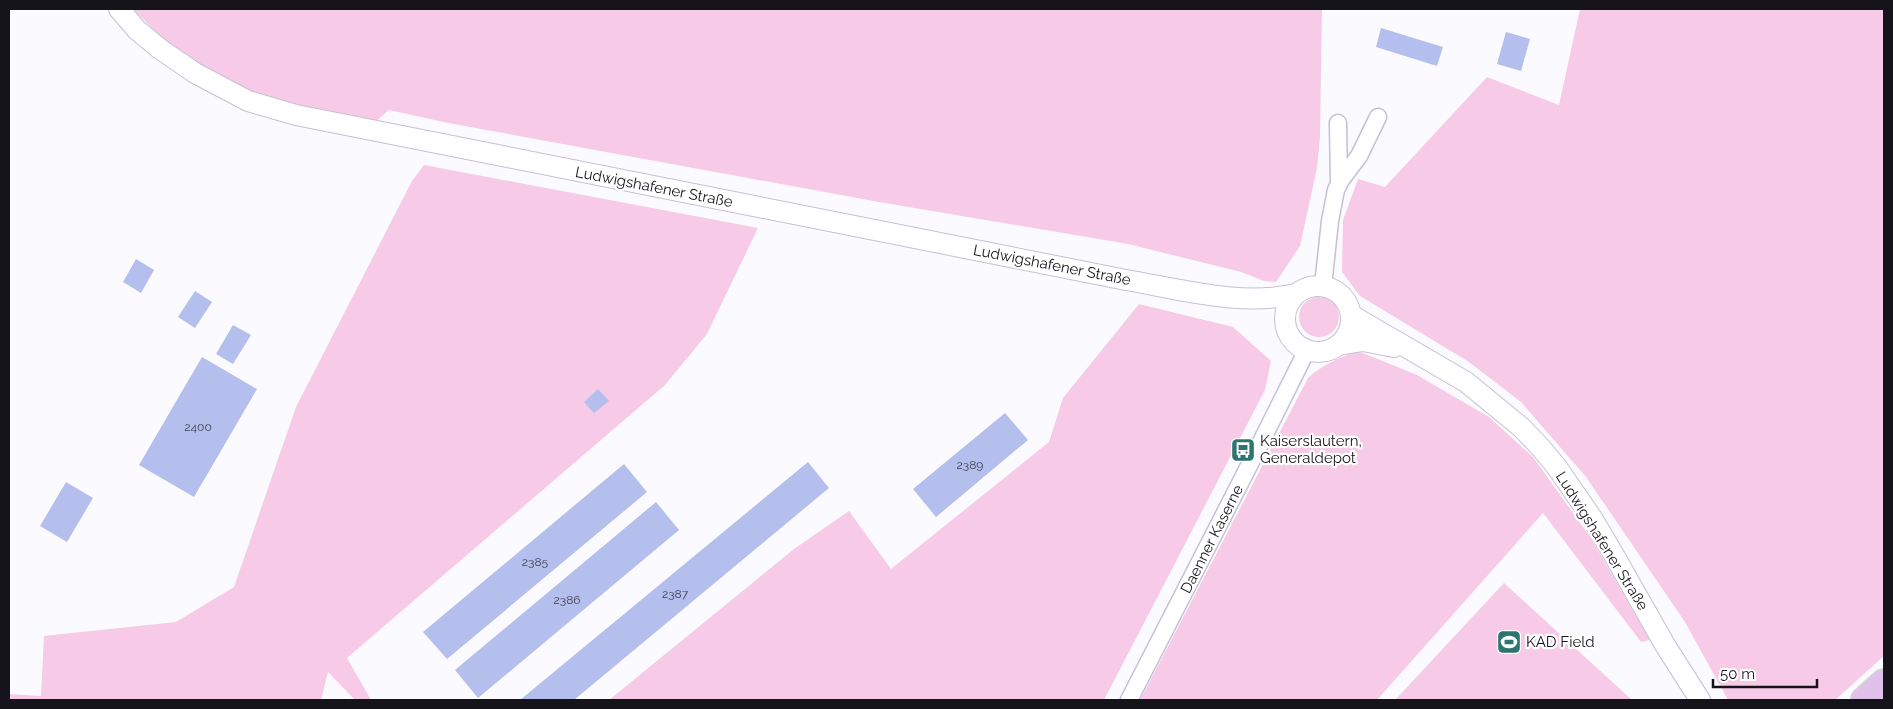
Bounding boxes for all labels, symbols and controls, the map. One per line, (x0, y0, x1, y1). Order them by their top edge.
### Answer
street label: Ludwigshafener Straße (574, 163, 734, 211)
street label: Ludwigshafener Straße (972, 241, 1132, 289)
house number: 2400 (184, 420, 212, 434)
place label: Kaiserslautern, Generaldepot (1260, 432, 1362, 467)
bus stop icon: Kaiserslautern, Generaldepot (1230, 437, 1256, 463)
house number: 2389 (957, 458, 983, 472)
street label: Ludwigshafener Straße (1552, 468, 1652, 614)
street label: Daenner Kaserne (1177, 482, 1247, 596)
house number: 2385 (522, 555, 549, 569)
house number: 2387 (662, 587, 689, 601)
house number: 2386 (553, 593, 581, 607)
sports icon: KAD Field (1496, 629, 1522, 655)
place label: KAD Field (1526, 633, 1595, 651)
scale bar (1713, 656, 1817, 688)
text: 50 m (1720, 665, 1755, 683)

